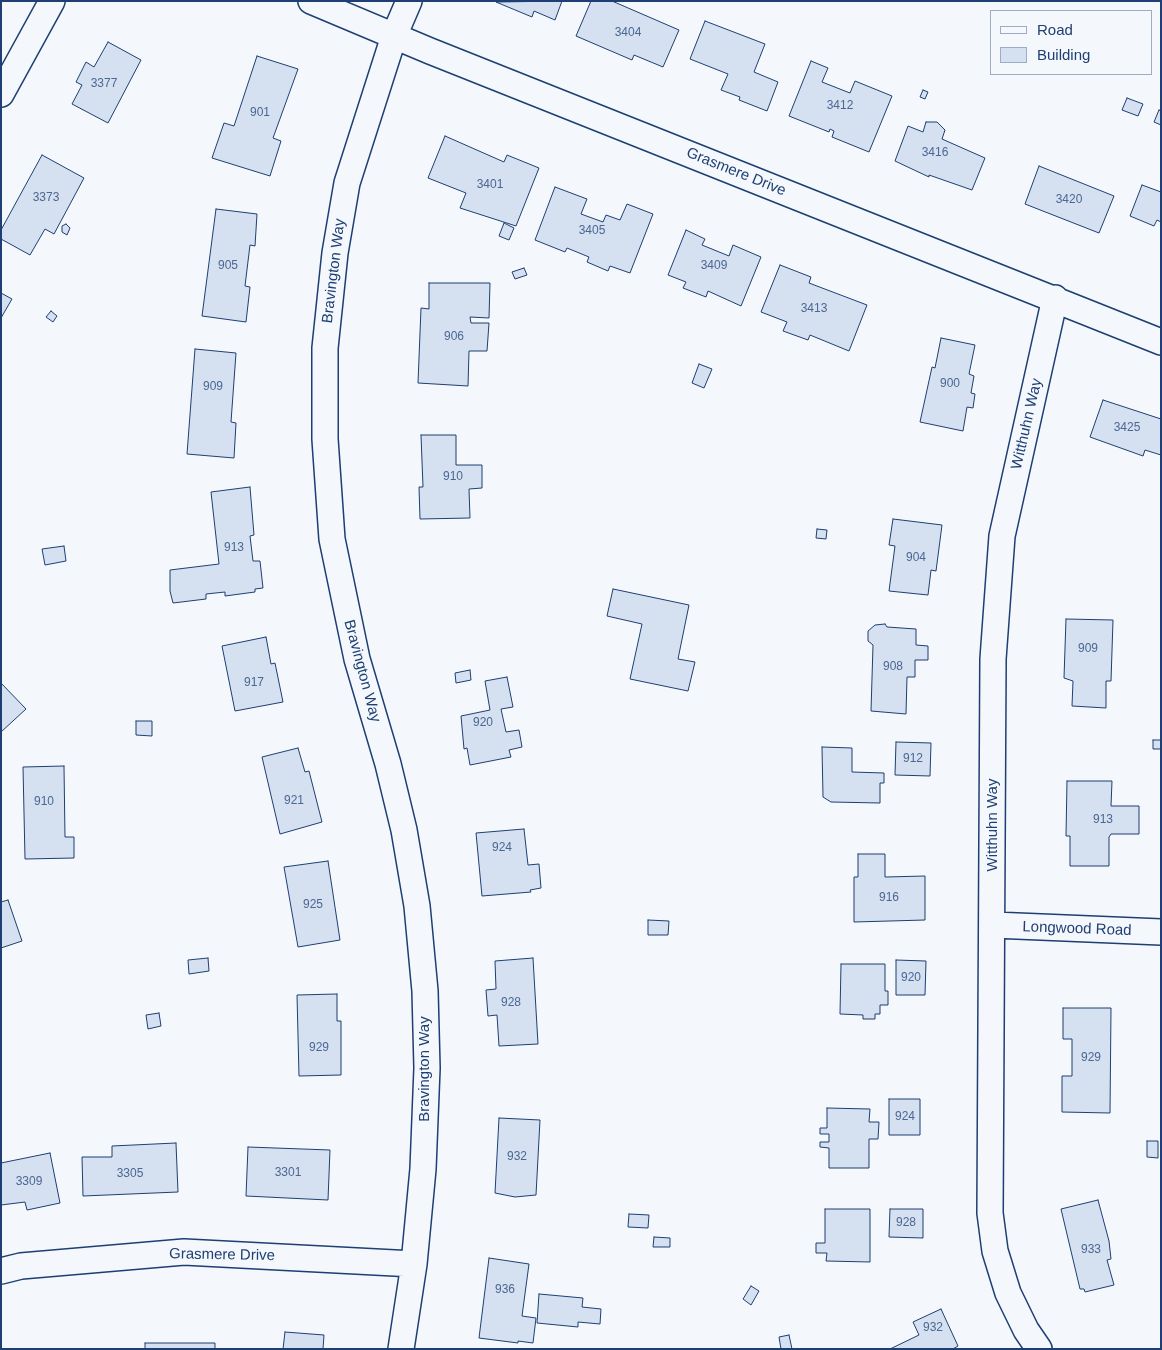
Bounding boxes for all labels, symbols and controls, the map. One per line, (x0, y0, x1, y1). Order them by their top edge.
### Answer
legend (990, 10, 1152, 75)
text: Road (1037, 21, 1073, 38)
house number: 3404 (615, 26, 641, 40)
text: Building (1037, 46, 1090, 63)
house number: 3377 (91, 77, 117, 91)
house number: 3412 (827, 99, 853, 113)
house number: 901 (250, 106, 270, 120)
street label: Grasmere Drive (684, 144, 788, 200)
house number: 3416 (922, 146, 948, 160)
house number: 3401 (477, 178, 503, 192)
house number: 3373 (33, 191, 59, 205)
house number: 3420 (1056, 193, 1082, 207)
street label: Bravington Way (319, 218, 349, 324)
house number: 3405 (579, 224, 605, 238)
house number: 905 (218, 259, 238, 273)
house number: 3409 (701, 259, 727, 273)
house number: 3413 (801, 302, 827, 316)
house number: 906 (444, 330, 464, 344)
house number: 900 (940, 377, 960, 391)
street label: Witthuhn Way (1008, 377, 1046, 471)
house number: 909 (203, 380, 223, 394)
house number: 3425 (1114, 421, 1140, 435)
house number: 910 (443, 470, 463, 484)
house number: 913 (224, 541, 244, 555)
house number: 904 (906, 551, 926, 565)
street label: Bravington Way (340, 618, 384, 724)
house number: 909 (1078, 642, 1098, 656)
house number: 908 (883, 660, 903, 674)
house number: 917 (244, 676, 264, 690)
house number: 920 (473, 716, 493, 730)
house number: 912 (903, 752, 923, 766)
street label: Witthuhn Way (984, 779, 1002, 871)
house number: 921 (284, 794, 304, 808)
house number: 910 (34, 795, 54, 809)
house number: 913 (1093, 813, 1113, 827)
house number: 924 (492, 841, 512, 855)
house number: 916 (879, 891, 899, 905)
house number: 925 (303, 898, 323, 912)
street label: Longwood Road (1022, 918, 1132, 940)
house number: 920 (901, 971, 921, 985)
house number: 928 (501, 996, 521, 1010)
street label: Bravington Way (416, 1016, 434, 1122)
house number: 929 (309, 1041, 329, 1055)
house number: 929 (1081, 1051, 1101, 1065)
house number: 924 (895, 1110, 915, 1124)
house number: 932 (507, 1150, 527, 1164)
house number: 3301 (275, 1166, 301, 1180)
house number: 3305 (117, 1167, 143, 1181)
house number: 3309 (16, 1175, 42, 1189)
house number: 928 (896, 1216, 916, 1230)
house number: 933 (1081, 1243, 1101, 1257)
street label: Grasmere Drive (169, 1245, 275, 1265)
house number: 936 (495, 1283, 515, 1297)
house number: 932 (923, 1321, 943, 1335)

